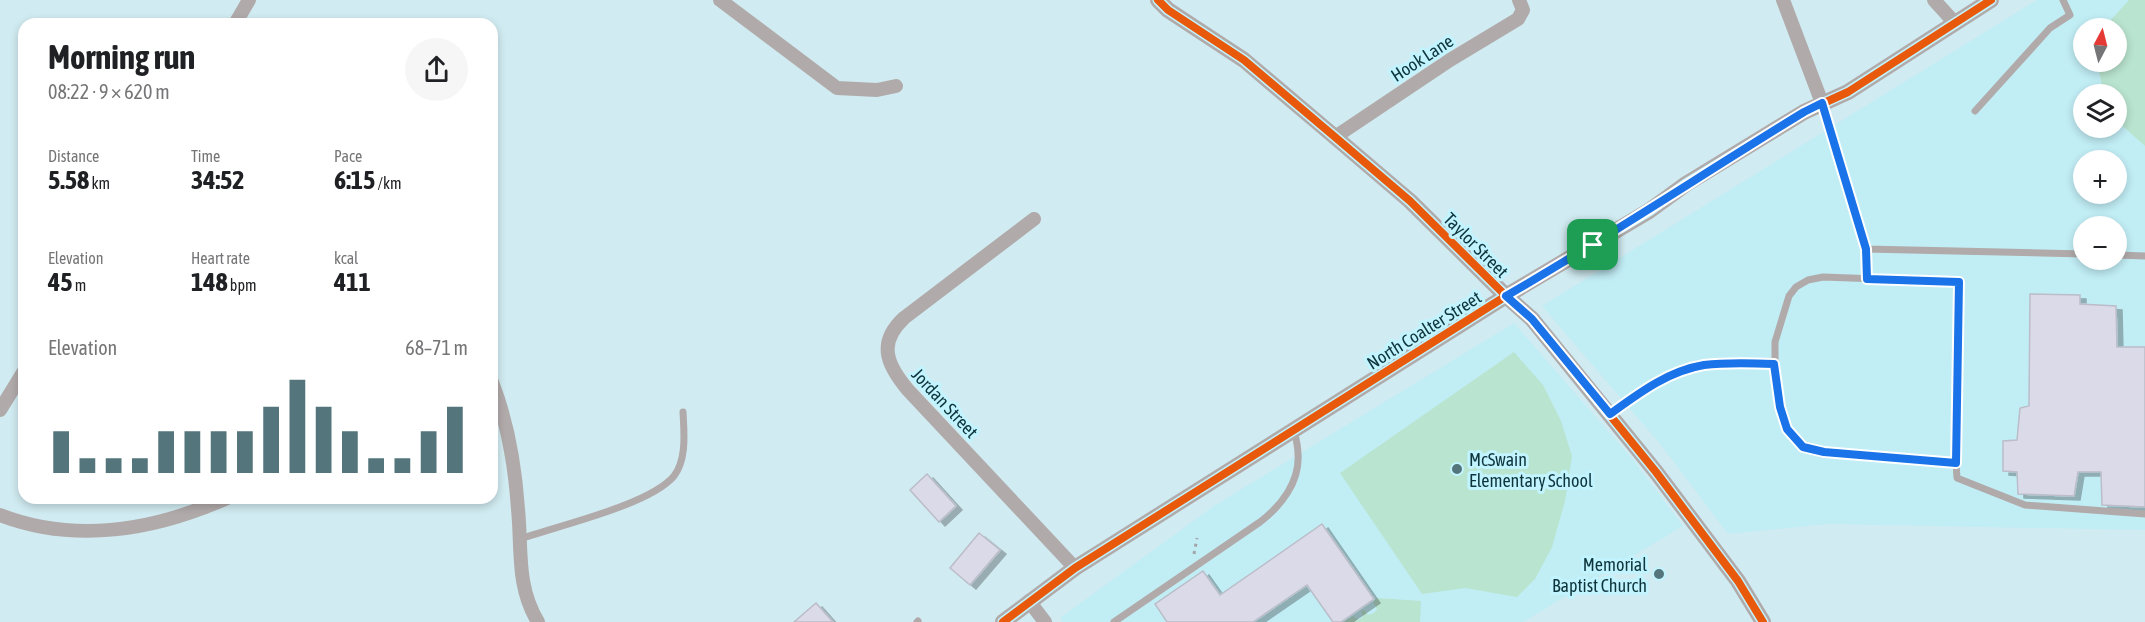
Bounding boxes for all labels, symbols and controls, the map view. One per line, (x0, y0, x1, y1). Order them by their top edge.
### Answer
north arrow (2073, 18, 2127, 72)
map controls (2073, 18, 2127, 270)
street label: Hook Lane (1387, 30, 1457, 86)
text: Morning run (48, 38, 195, 76)
button: share (405, 38, 468, 101)
text: 08:22 · 9 × 620 m (48, 80, 170, 103)
button: layers (2073, 84, 2127, 138)
text: Distance (48, 147, 99, 165)
text: Time (191, 147, 220, 165)
text: Pace (334, 147, 362, 165)
button: + (2073, 150, 2127, 204)
text: 5.58 (48, 165, 89, 195)
text: 34:52 (191, 165, 245, 195)
text: 6:15 (334, 165, 375, 195)
text: km (89, 174, 110, 192)
text: /km (375, 174, 401, 192)
street label: Taylor Street (1439, 208, 1513, 282)
button: − (2073, 216, 2127, 270)
pin (1567, 219, 1618, 270)
icon: arrive (1576, 228, 1609, 261)
text: Elevation (48, 249, 103, 267)
text: Heart rate (191, 249, 250, 267)
text: kcal (334, 249, 358, 267)
text: 45 (48, 267, 72, 297)
text: 148 (191, 267, 228, 297)
text: 411 (334, 267, 371, 297)
text: m (72, 276, 86, 294)
text: bpm (228, 276, 257, 294)
street label: North Coalter Street (1363, 286, 1485, 374)
text: Elevation (48, 336, 117, 359)
text: 68–71 m (405, 336, 468, 359)
street label: Jordan Street (908, 364, 982, 442)
place label: McSwain Elementary School (1469, 449, 1593, 491)
marker: McSwain Elementary School (1450, 462, 1464, 476)
place label: Memorial Baptist Church (1552, 554, 1647, 596)
marker: Memorial Baptist Church (1652, 567, 1666, 581)

